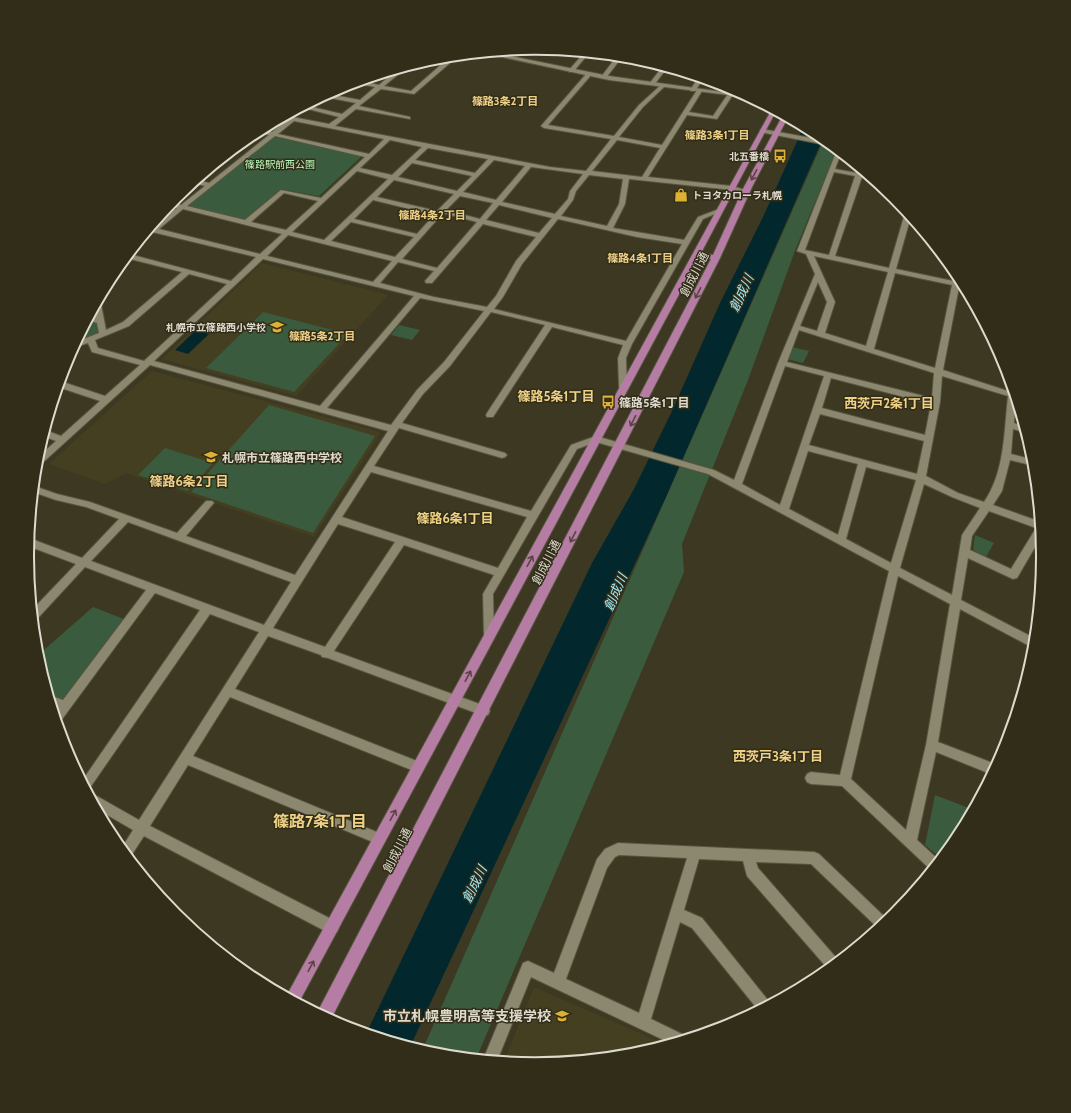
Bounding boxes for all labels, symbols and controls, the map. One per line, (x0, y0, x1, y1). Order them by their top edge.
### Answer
district label: 篠路3条2丁目 (472, 94, 538, 108)
district label: 篠路3条1丁目 (685, 128, 750, 142)
bus stop icon: 北五番橋 (772, 148, 788, 164)
place label: 北五番橋 (729, 150, 769, 163)
park label: 篠路駅前西公園 (245, 158, 315, 171)
one-way arrow (750, 169, 757, 181)
shop icon: トヨタカローラ札幌 (673, 187, 689, 203)
place label: トヨタカローラ札幌 (692, 189, 782, 202)
district label: 篠路4条2丁目 (398, 208, 466, 222)
street label: 創成川通 (676, 249, 712, 299)
district label: 篠路4条1丁目 (607, 251, 673, 265)
water label: 創成川 (726, 270, 757, 314)
one-way arrow (694, 287, 702, 299)
school or university icon: 札幌市立篠路西小学校 (269, 319, 285, 335)
place label: 札幌市立篠路西小学校 (166, 321, 266, 334)
district label: 篠路5条2丁目 (289, 329, 355, 343)
district label: 篠路5条1丁目 (518, 388, 594, 404)
bus stop icon: 篠路5条1丁目 (600, 394, 616, 410)
place label: 篠路5条1丁目 (619, 395, 690, 410)
district label: 西茨戸2条1丁目 (844, 395, 934, 411)
one-way arrow (628, 415, 636, 427)
school or university icon: 札幌市立篠路西中学校 (203, 449, 219, 465)
place label: 札幌市立篠路西中学校 (222, 450, 342, 465)
district label: 篠路6条2丁目 (149, 473, 229, 489)
district label: 篠路6条1丁目 (416, 510, 494, 526)
one-way arrow (569, 530, 576, 542)
street label: 創成川通 (528, 537, 564, 587)
one-way arrow (526, 556, 534, 568)
water label: 創成川 (600, 569, 631, 613)
one-way arrow (465, 670, 472, 682)
district label: 西茨戸3条1丁目 (733, 748, 823, 764)
one-way arrow (389, 809, 397, 821)
district label: 篠路7条1丁目 (273, 812, 367, 831)
street label: 創成川通 (379, 825, 415, 875)
water label: 創成川 (458, 861, 491, 905)
one-way arrow (308, 960, 315, 972)
place label: 市立札幌豊明高等支援学校 (383, 1007, 551, 1025)
school or university icon: 市立札幌豊明高等支援学校 (554, 1008, 570, 1024)

